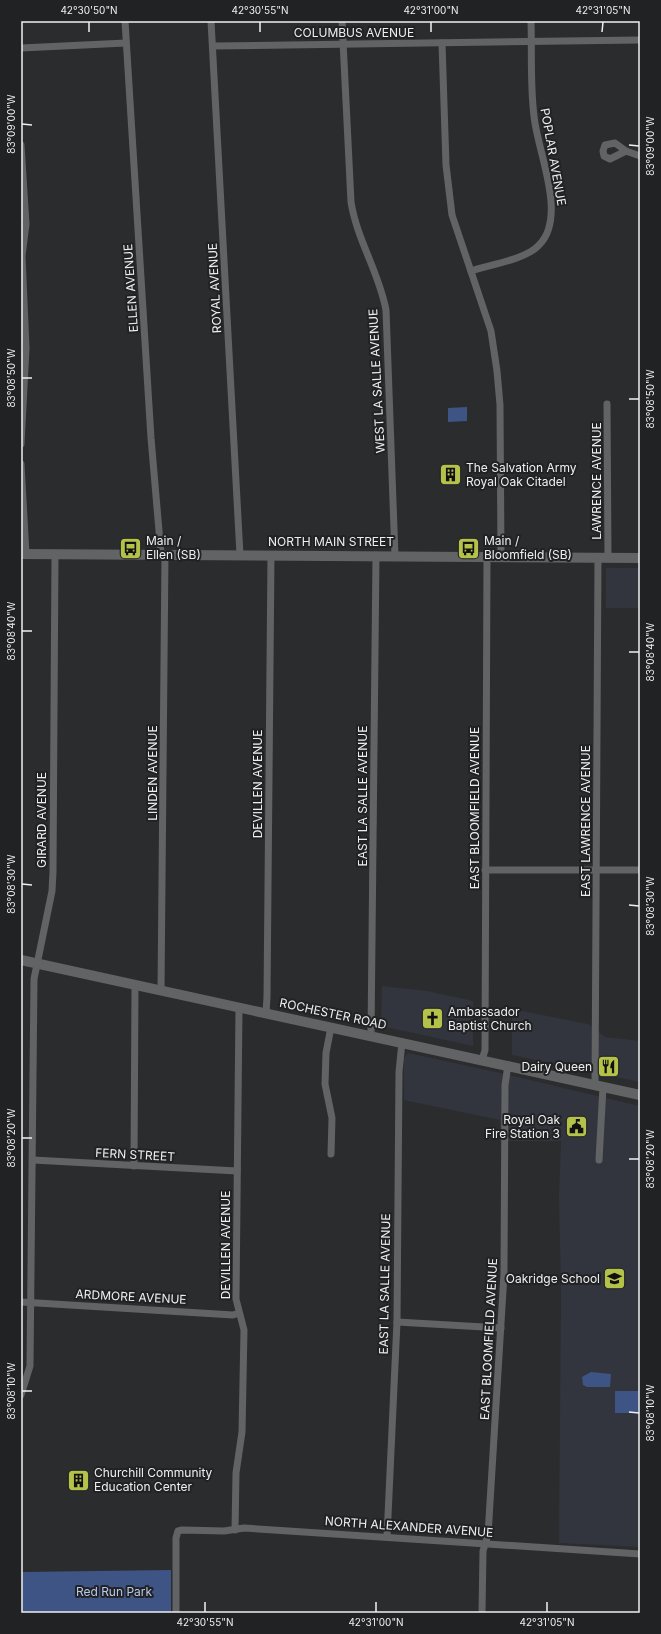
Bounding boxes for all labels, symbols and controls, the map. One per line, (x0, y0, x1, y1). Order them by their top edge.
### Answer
text: 42°30'50"N (60, 4, 118, 16)
text: 42°30'55"N (232, 4, 288, 16)
text: 42°31'00"N (403, 4, 459, 16)
text: 42°31'05"N (576, 4, 630, 16)
street label: COLUMBUS AVENUE (294, 25, 414, 40)
text: 83°09'00"W (5, 94, 17, 154)
street label: POPLAR AVENUE (538, 107, 569, 207)
text: 83°09'00"W (644, 116, 656, 176)
street label: ELLEN AVENUE (120, 243, 141, 333)
street label: ROYAL AVENUE (205, 243, 224, 334)
street label: WEST LA SALLE AVENUE (365, 308, 388, 454)
text: 83°08'50"W (5, 348, 17, 408)
text: 83°08'50"W (644, 369, 656, 429)
street label: LAWRENCE AVENUE (589, 422, 604, 540)
place label: The Salvation Army Royal Oak Citadel (466, 460, 577, 489)
building icon: The Salvation Army Royal Oak Citadel (437, 462, 463, 488)
place label: Main / Ellen (SB) (146, 533, 201, 562)
place label: Main / Bloomfield (SB) (484, 533, 572, 562)
street label: NORTH MAIN STREET (268, 534, 394, 549)
bus stop icon: Main / Ellen (SB) (117, 535, 143, 561)
bus stop icon: Main / Bloomfield (SB) (455, 535, 481, 561)
text: 83°08'40"W (5, 601, 17, 660)
text: 83°08'40"W (644, 622, 656, 681)
street label: LINDEN AVENUE (145, 725, 160, 821)
street label: EAST LA SALLE AVENUE (355, 725, 370, 867)
street label: EAST BLOOMFIELD AVENUE (467, 727, 482, 889)
street label: DEVILLEN AVENUE (250, 730, 265, 838)
street label: EAST LAWRENCE AVENUE (578, 745, 593, 897)
street label: GIRARD AVENUE (34, 772, 49, 868)
text: 83°08'30"W (5, 854, 17, 914)
text: 83°08'30"W (644, 876, 656, 936)
street label: ROCHESTER ROAD (278, 995, 388, 1032)
place label: Ambassador Baptist Church (448, 1004, 532, 1033)
church icon: Ambassador Baptist Church (419, 1006, 445, 1032)
restaurant icon: Dairy Queen (595, 1054, 621, 1080)
place label: Dairy Queen (522, 1059, 592, 1074)
text: 83°08'20"W (5, 1108, 17, 1168)
place label: Royal Oak Fire Station 3 (485, 1112, 560, 1141)
public building icon: Royal Oak Fire Station 3 (563, 1114, 589, 1140)
text: 83°08'20"W (644, 1129, 656, 1189)
street label: FERN STREET (95, 1145, 176, 1164)
street label: DEVILLEN AVENUE (218, 1191, 233, 1299)
street label: EAST LA SALLE AVENUE (376, 1213, 393, 1355)
street label: EAST BLOOMFIELD AVENUE (477, 1258, 500, 1420)
school or university icon: Oakridge School (602, 1266, 628, 1292)
place label: Oakridge School (506, 1271, 600, 1286)
street label: ARDMORE AVENUE (75, 1286, 187, 1307)
text: 83°08'10"W (5, 1362, 17, 1420)
text: 83°08'10"W (644, 1384, 656, 1442)
place label: Churchill Community Education Center (94, 1465, 213, 1494)
building icon: Churchill Community Education Center (65, 1467, 91, 1493)
street label: NORTH ALEXANDER AVENUE (324, 1513, 494, 1540)
park label: Red Run Park (76, 1584, 153, 1599)
text: 42°30'55"N (177, 1616, 233, 1628)
text: 42°31'00"N (348, 1616, 404, 1628)
text: 42°31'05"N (520, 1616, 574, 1628)

